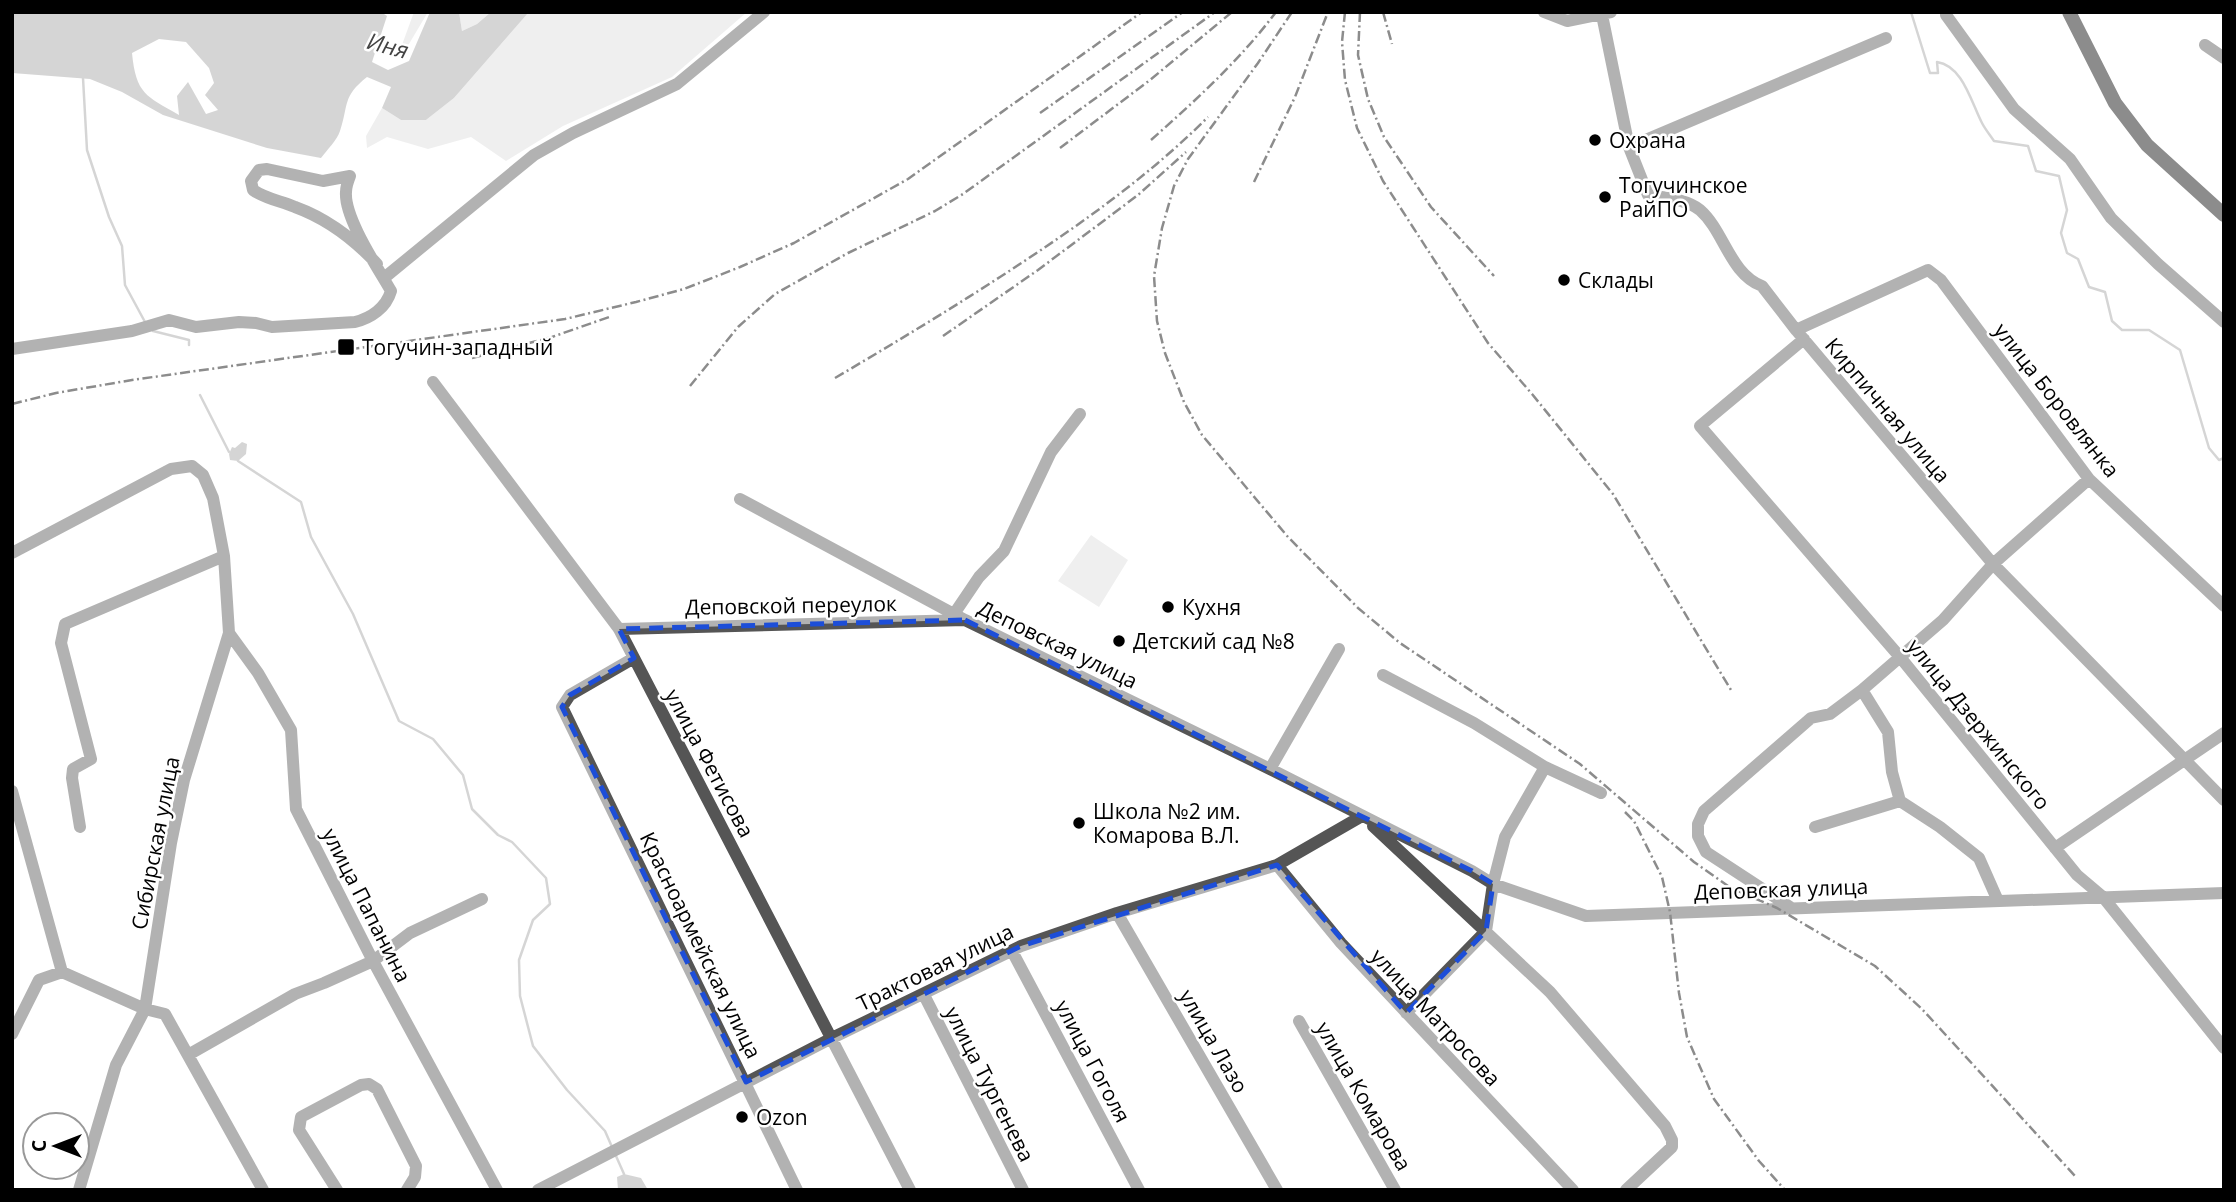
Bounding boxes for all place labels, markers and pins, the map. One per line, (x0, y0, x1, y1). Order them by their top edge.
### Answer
place label: Охрана (1609, 126, 1686, 154)
marker: Охрана (1587, 132, 1603, 148)
place label: Тогучинское РайПО (1619, 171, 1748, 223)
marker: Тогучинское РайПО (1597, 189, 1613, 205)
place label: Склады (1578, 266, 1654, 294)
marker: Склады (1556, 272, 1572, 288)
place label: Тогучин-западный (362, 333, 553, 361)
marker: Тогучин-западный (336, 337, 356, 357)
place label: Кухня (1182, 593, 1241, 621)
marker: Кухня (1160, 599, 1176, 615)
place label: Детский сад №8 (1133, 627, 1295, 655)
marker: Детский сад №8 (1111, 633, 1127, 649)
place label: Школа №2 им. Комарова В.Л. (1093, 797, 1240, 849)
marker: Школа №2 им. Комарова В.Л. (1071, 815, 1087, 831)
place label: Ozon (756, 1103, 808, 1131)
marker: Ozon (734, 1109, 750, 1125)

